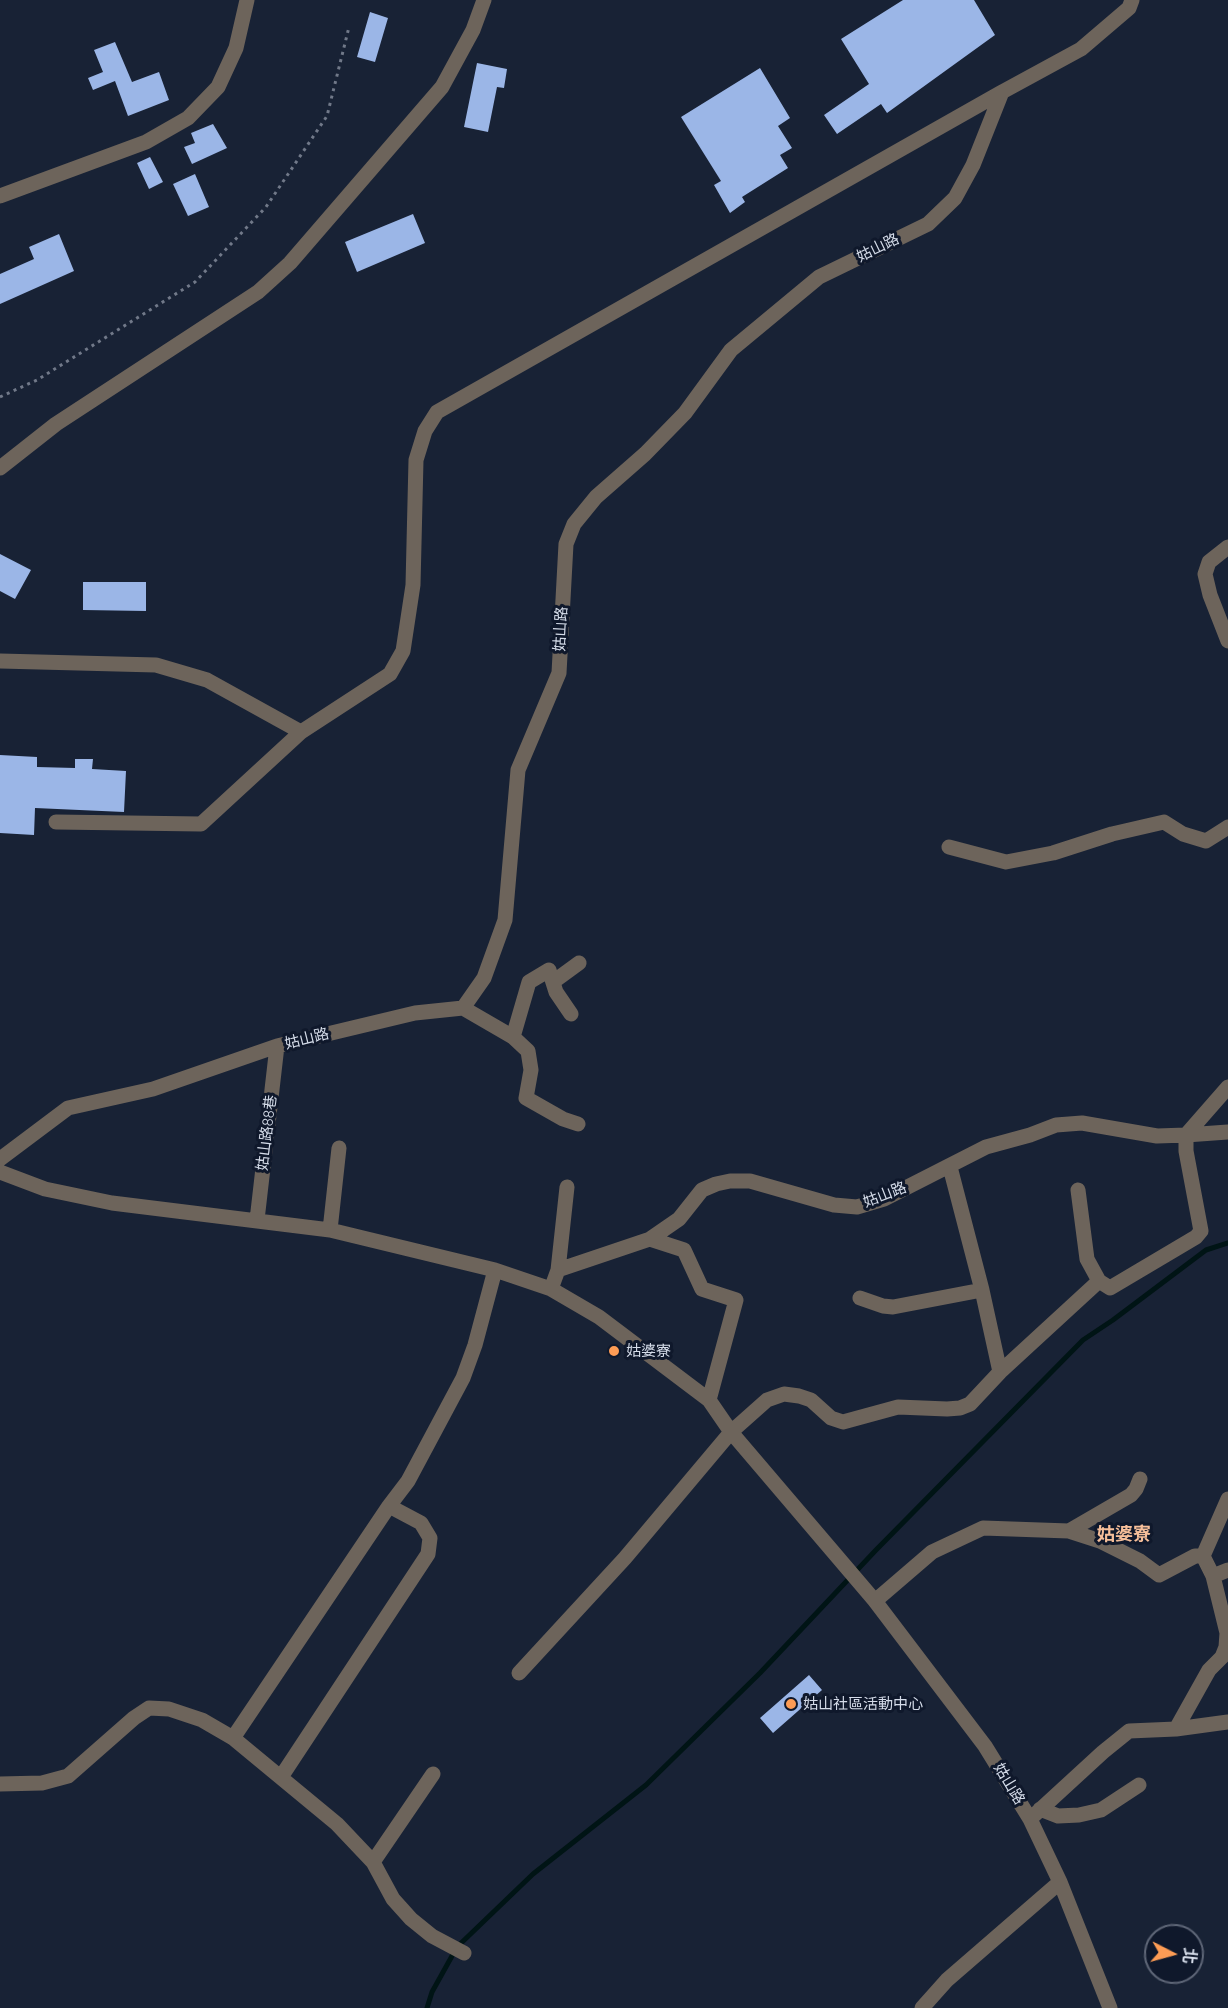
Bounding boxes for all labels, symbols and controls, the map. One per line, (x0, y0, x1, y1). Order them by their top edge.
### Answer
street label: 姑山路 (854, 230, 902, 266)
street label: 姑山路 (551, 606, 571, 652)
street label: 姑山路 (283, 1025, 331, 1053)
street label: 姑山路88巷 (253, 1094, 281, 1172)
street label: 姑山路 (861, 1179, 909, 1211)
place label: 姑婆寮 (626, 1342, 671, 1360)
marker: 姑婆寮 (607, 1344, 621, 1358)
district label: 姑婆寮 (1097, 1524, 1151, 1546)
place label: 姑山社區活動中心 (803, 1695, 923, 1713)
marker: 姑山社區活動中心 (784, 1697, 798, 1711)
street label: 姑山路 (990, 1760, 1028, 1808)
north arrow (1144, 1924, 1204, 1984)
text: 北 (1179, 1947, 1201, 1965)

